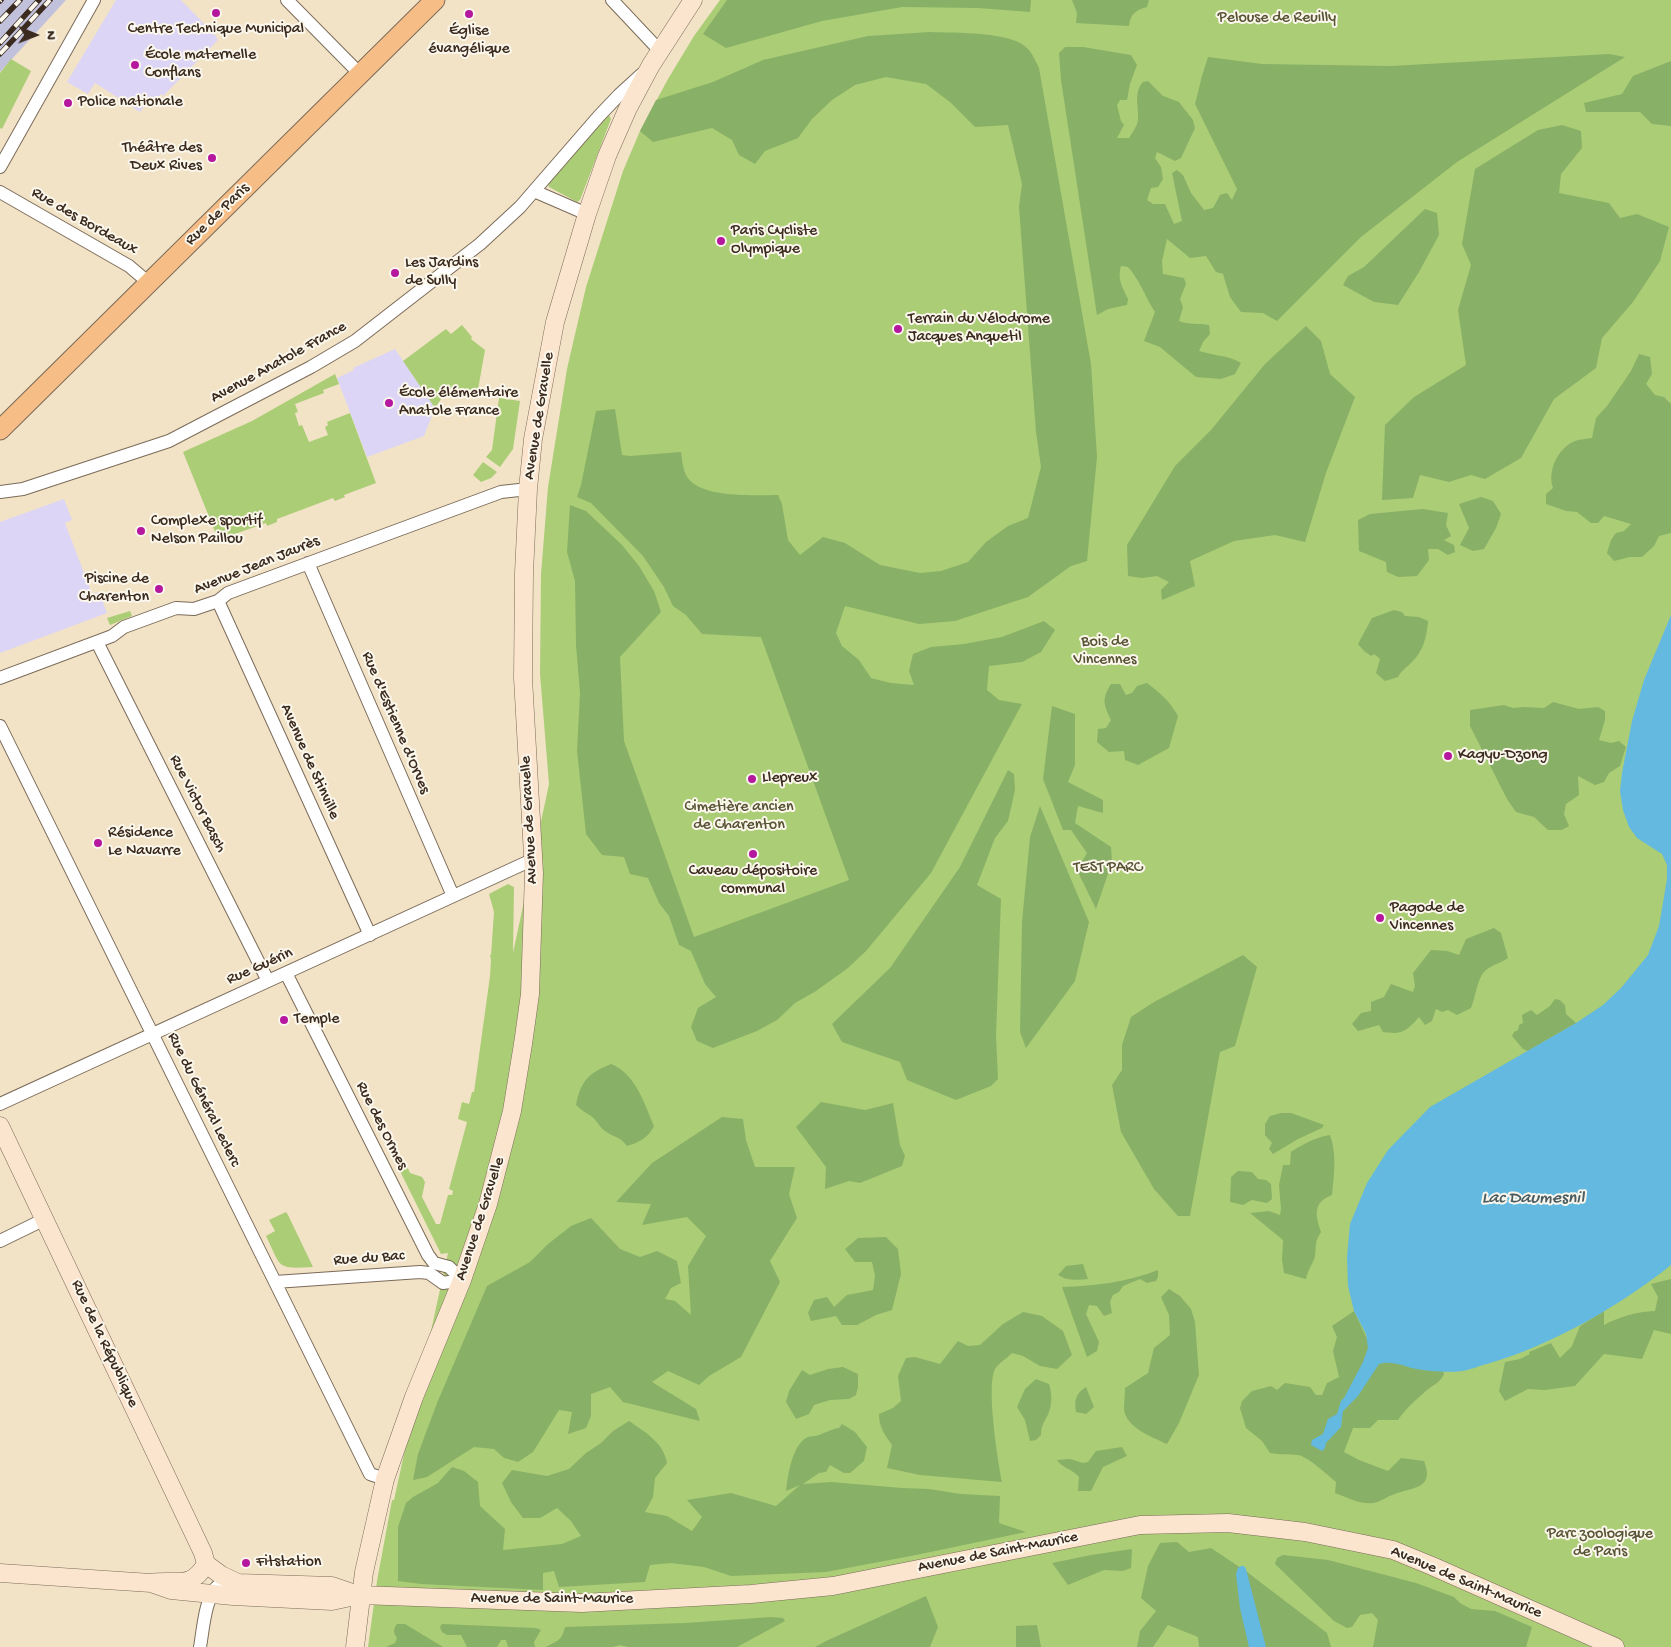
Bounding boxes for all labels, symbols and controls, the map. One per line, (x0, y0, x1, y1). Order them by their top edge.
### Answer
marker: Centre Technique Municipal (210, 7, 222, 19)
marker: Église évangélique (463, 8, 475, 20)
park label: Pelouse de Reuilly (1218, 9, 1336, 29)
north arrow (10, 10, 60, 60)
place label: Centre Technique Municipal (128, 20, 304, 40)
place label: Église évangélique (428, 22, 510, 60)
text: N (42, 31, 59, 40)
place label: École maternelle Conflans (145, 46, 256, 84)
marker: École maternelle Conflans (129, 59, 141, 71)
place label: Police nationale (78, 93, 183, 113)
marker: Police nationale (62, 97, 74, 109)
place label: Théâtre des Deux Rives (122, 139, 202, 177)
marker: Théâtre des Deux Rives (206, 152, 218, 164)
street label: Rue de Paris (182, 180, 254, 250)
street label: Rue des Bordeaux (27, 184, 141, 260)
place label: Paris Cycliste Olympique (731, 222, 817, 260)
marker: Paris Cycliste Olympique (715, 235, 727, 247)
place label: Les Jardins de Sully (405, 254, 478, 292)
marker: Les Jardins de Sully (389, 267, 401, 279)
place label: Terrain du Vélodrome Jacques Anquetil (908, 310, 1050, 348)
street label: Avenue Anatole France (208, 318, 350, 408)
marker: Terrain du Vélodrome Jacques Anquetil (892, 323, 904, 335)
street label: Avenue de Gravelle (520, 351, 560, 481)
place label: École élémentaire Anatole France (399, 384, 518, 422)
marker: École élémentaire Anatole France (383, 397, 395, 409)
place label: Complexe sportif Nelson Paillou (151, 512, 262, 550)
marker: Complexe sportif Nelson Paillou (135, 525, 147, 537)
street label: Avenue Jean Jaurès (191, 532, 323, 600)
place label: Piscine de Charenton (79, 570, 149, 608)
marker: Piscine de Charenton (153, 583, 165, 595)
park label: Bois de Vincennes (1073, 633, 1137, 671)
street label: Rue d'Estienne d'Orves (356, 649, 434, 797)
street label: Avenue de Stinville (275, 701, 343, 823)
place label: Kagyu-Dzong (1458, 746, 1548, 766)
marker: Kagyu-Dzong (1442, 750, 1454, 762)
street label: Rue Victor Basch (164, 752, 230, 856)
street label: Avenue de Gravelle (517, 755, 543, 885)
place label: Llepreux (762, 769, 817, 789)
marker: Llepreux (746, 773, 758, 785)
park label: Cimetière ancien de Charenton (685, 798, 793, 836)
place label: Résidence Le Navarre (108, 824, 181, 862)
marker: Résidence Le Navarre (92, 837, 104, 849)
marker: Caveau dépositoire communal (747, 848, 759, 860)
park label: TEST PARC (1074, 859, 1142, 879)
place label: Caveau dépositoire communal (689, 862, 817, 900)
place label: Pagode de Vincennes (1390, 899, 1464, 937)
marker: Pagode de Vincennes (1374, 912, 1386, 924)
street label: Rue Guérin (224, 944, 296, 990)
place label: Temple (294, 1010, 339, 1030)
marker: Temple (278, 1014, 290, 1026)
street label: Rue du Général Leclerc (162, 1030, 244, 1170)
street label: Rue des Ormes (351, 1079, 411, 1173)
street label: Avenue de Gravelle (452, 1155, 510, 1283)
water label: Lac Daumesnil (1482, 1188, 1584, 1210)
street label: Rue du Bac (333, 1247, 405, 1271)
street label: Rue de la République (66, 1277, 142, 1411)
park label: Parc zoologique de Paris (1547, 1525, 1653, 1563)
street label: Avenue de Saint-Maurice (916, 1528, 1080, 1578)
street label: Avenue de Saint-Maurice (1387, 1542, 1545, 1624)
place label: Fitstation (256, 1553, 321, 1573)
marker: Fitstation (240, 1557, 252, 1569)
street label: Avenue de Saint-Maurice (471, 1590, 633, 1610)

